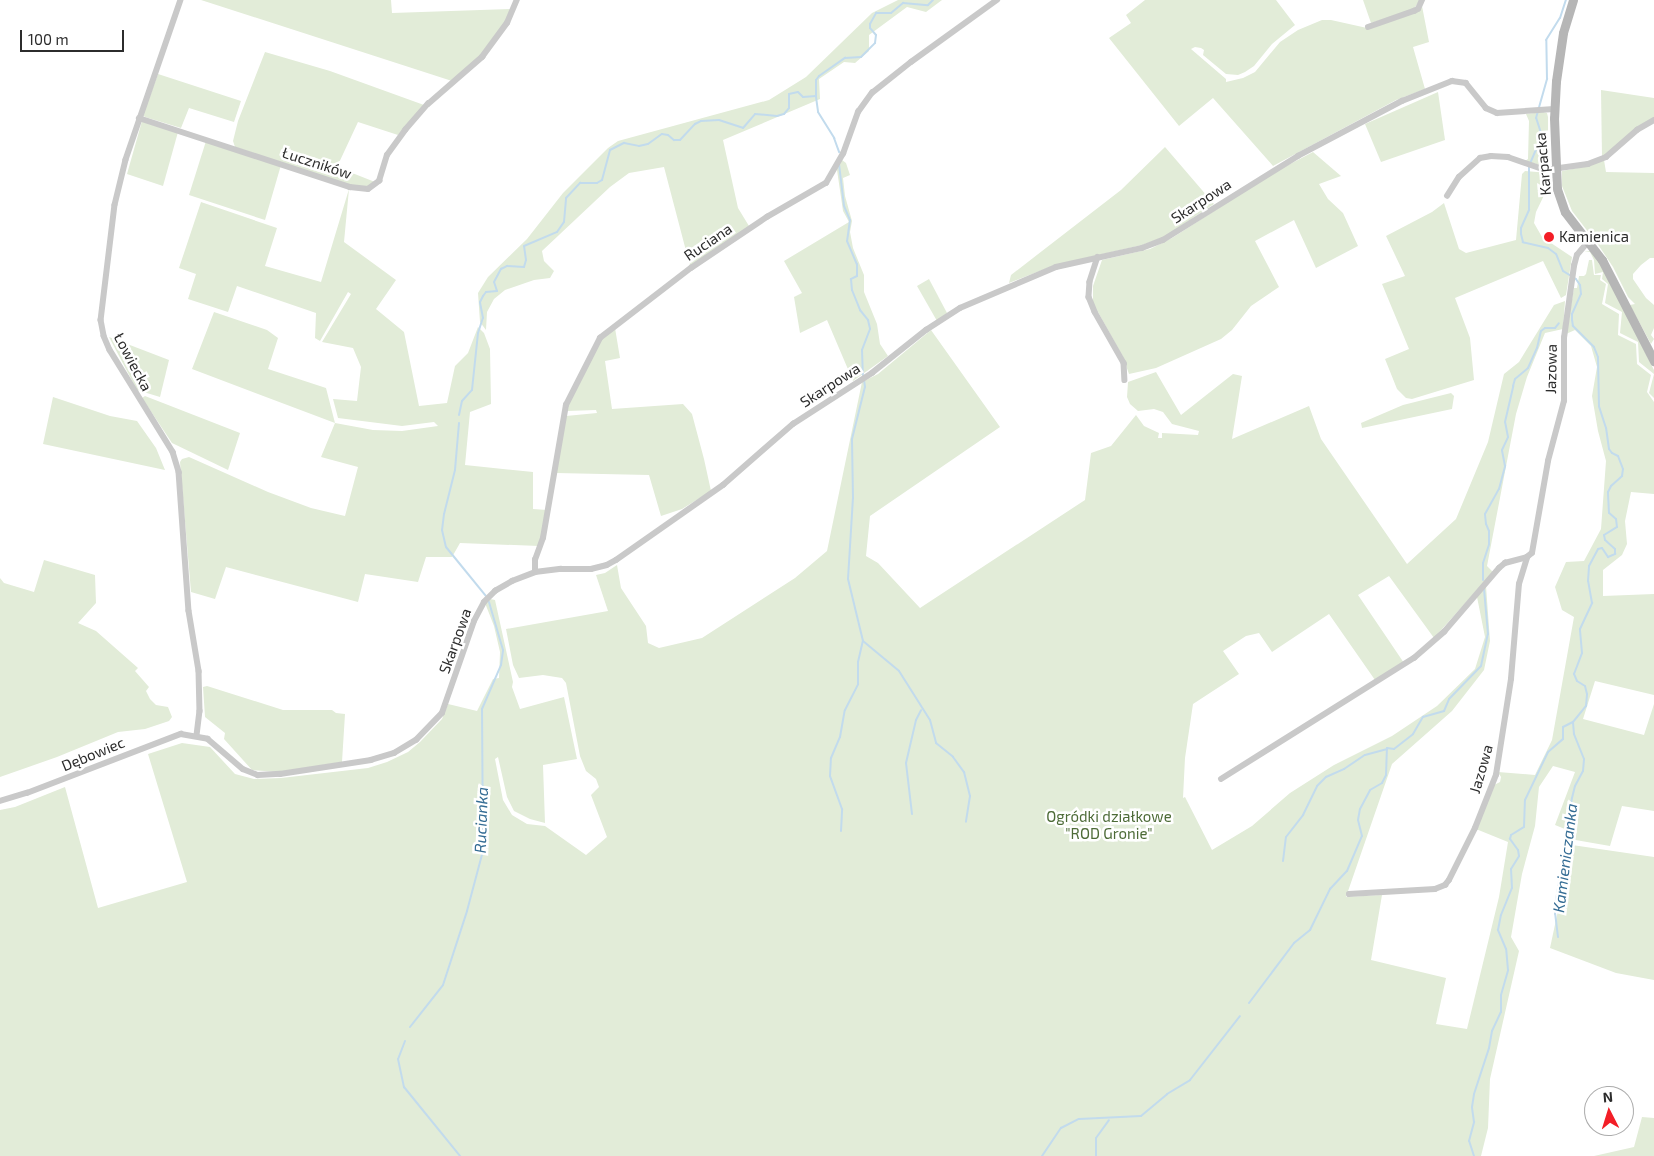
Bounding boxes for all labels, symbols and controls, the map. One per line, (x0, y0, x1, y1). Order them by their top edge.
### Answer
scale bar (22, 20, 126, 52)
text: 100 m (28, 30, 69, 48)
street label: Karpacka (1531, 132, 1555, 196)
street label: Łuczników (280, 143, 354, 183)
street label: Skarpowa (1168, 175, 1234, 227)
street label: Ruciana (681, 219, 735, 265)
place label: Kamienica (1559, 228, 1629, 246)
marker: Kamienica (1543, 231, 1555, 243)
street label: Łowiecka (110, 330, 156, 394)
street label: Jazowa (1542, 344, 1560, 394)
street label: Skarpowa (797, 359, 863, 411)
street label: Skarpowa (435, 606, 475, 676)
street label: Dębowiec (59, 733, 127, 775)
street label: Jazowa (1465, 742, 1497, 796)
water label: Rucianka (470, 786, 492, 854)
water label: Kamieniczanka (1549, 802, 1581, 914)
park label: Ogródki działkowe "ROD Gronie" (1046, 807, 1172, 842)
north arrow (1584, 1086, 1634, 1136)
text: N (1602, 1088, 1614, 1105)

